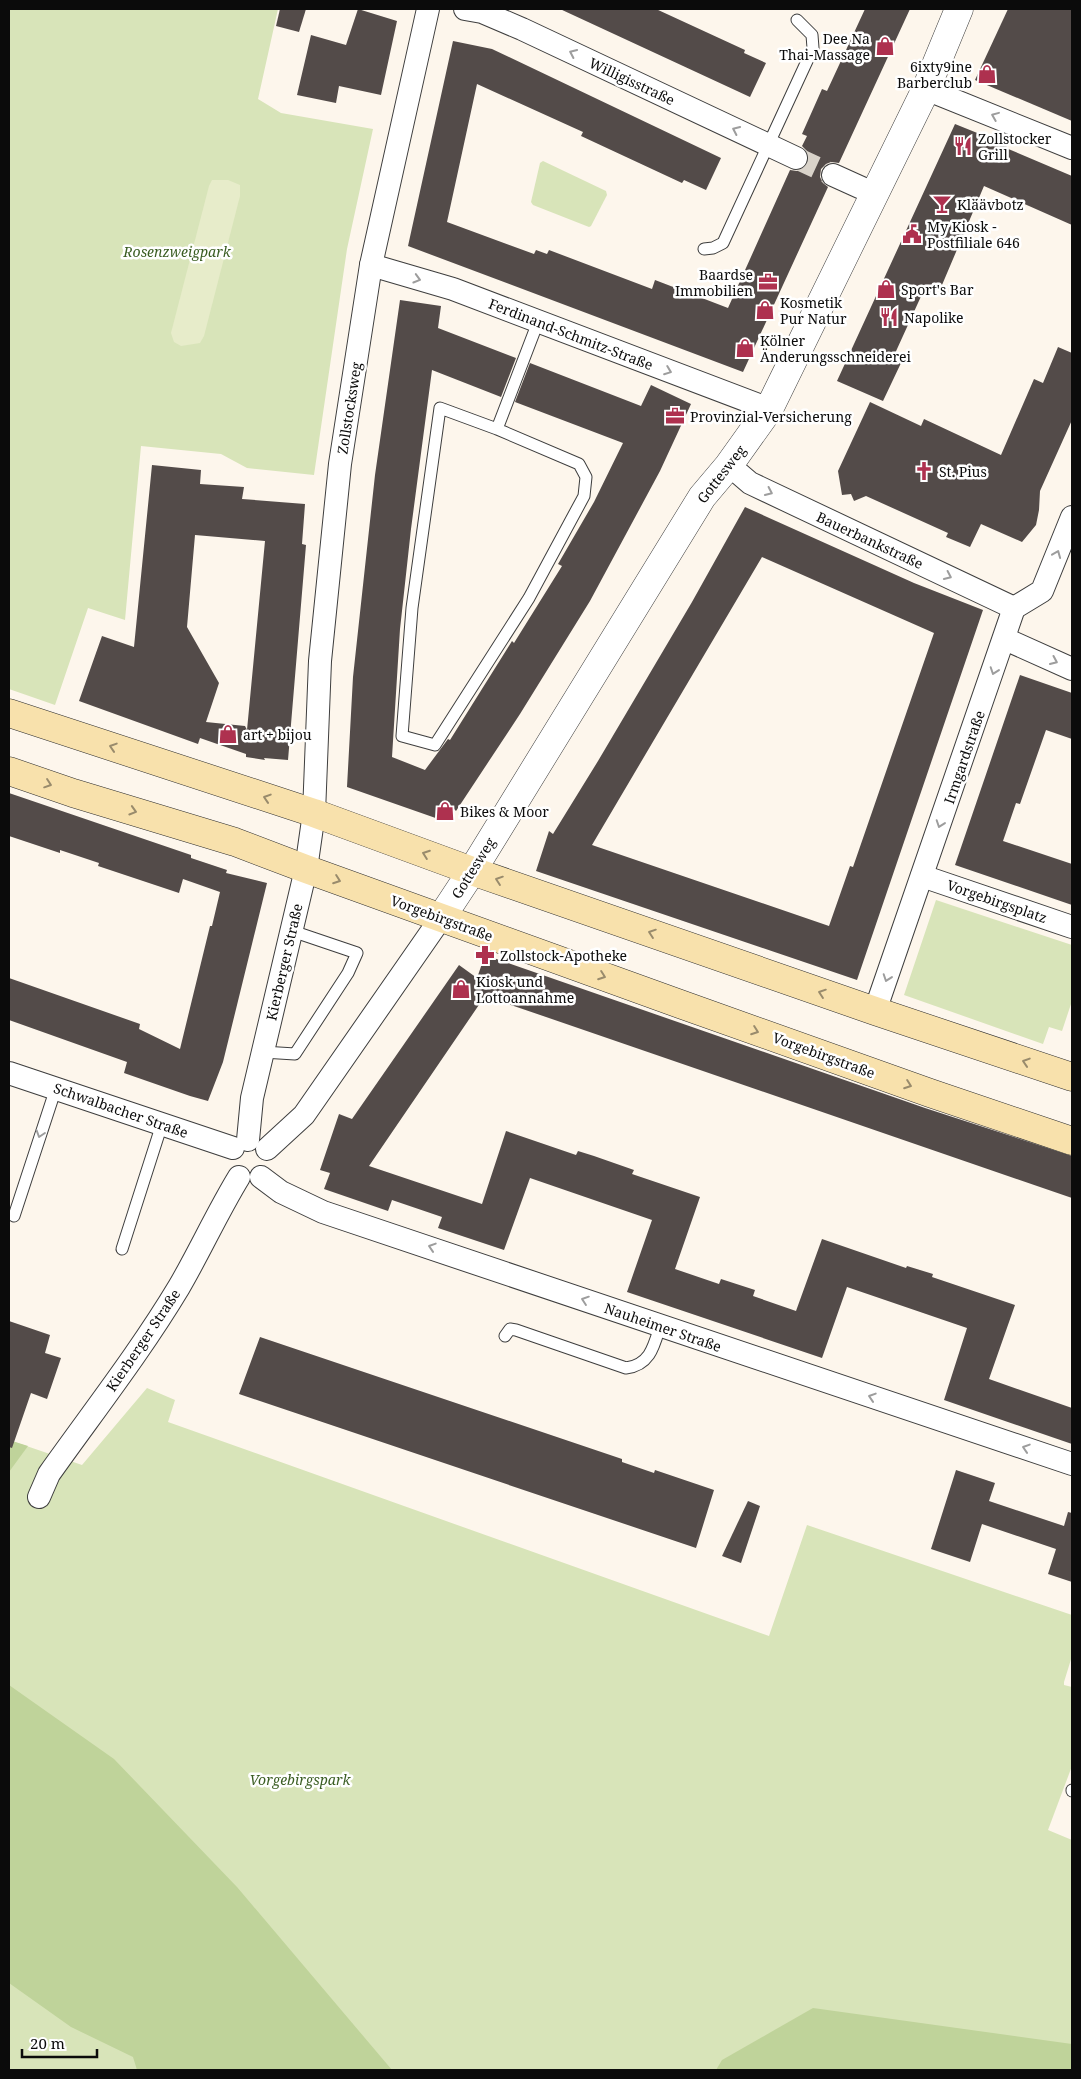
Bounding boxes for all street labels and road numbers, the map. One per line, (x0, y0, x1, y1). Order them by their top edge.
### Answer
street label: Willigisstraße (586, 53, 678, 109)
street label: Ferdinand-Schmitz-Straße (486, 294, 656, 374)
street label: Zollstocksweg (332, 360, 366, 455)
street label: Gottesweg (692, 441, 750, 507)
street label: Bauerbankstraße (814, 507, 926, 573)
street label: Irmgardstraße (939, 708, 989, 806)
street label: Gottesweg (447, 833, 500, 902)
street label: Vorgebirgsplatz (944, 875, 1050, 927)
street label: Vorgebirgstraße (388, 891, 496, 945)
street label: Kierberger Straße (261, 902, 307, 1022)
street label: Vorgebirgstraße (770, 1028, 878, 1082)
street label: Schwalbacher Straße (51, 1078, 191, 1142)
street label: Kierberger Straße (102, 1285, 184, 1395)
street label: Nauheimer Straße (602, 1298, 724, 1356)

